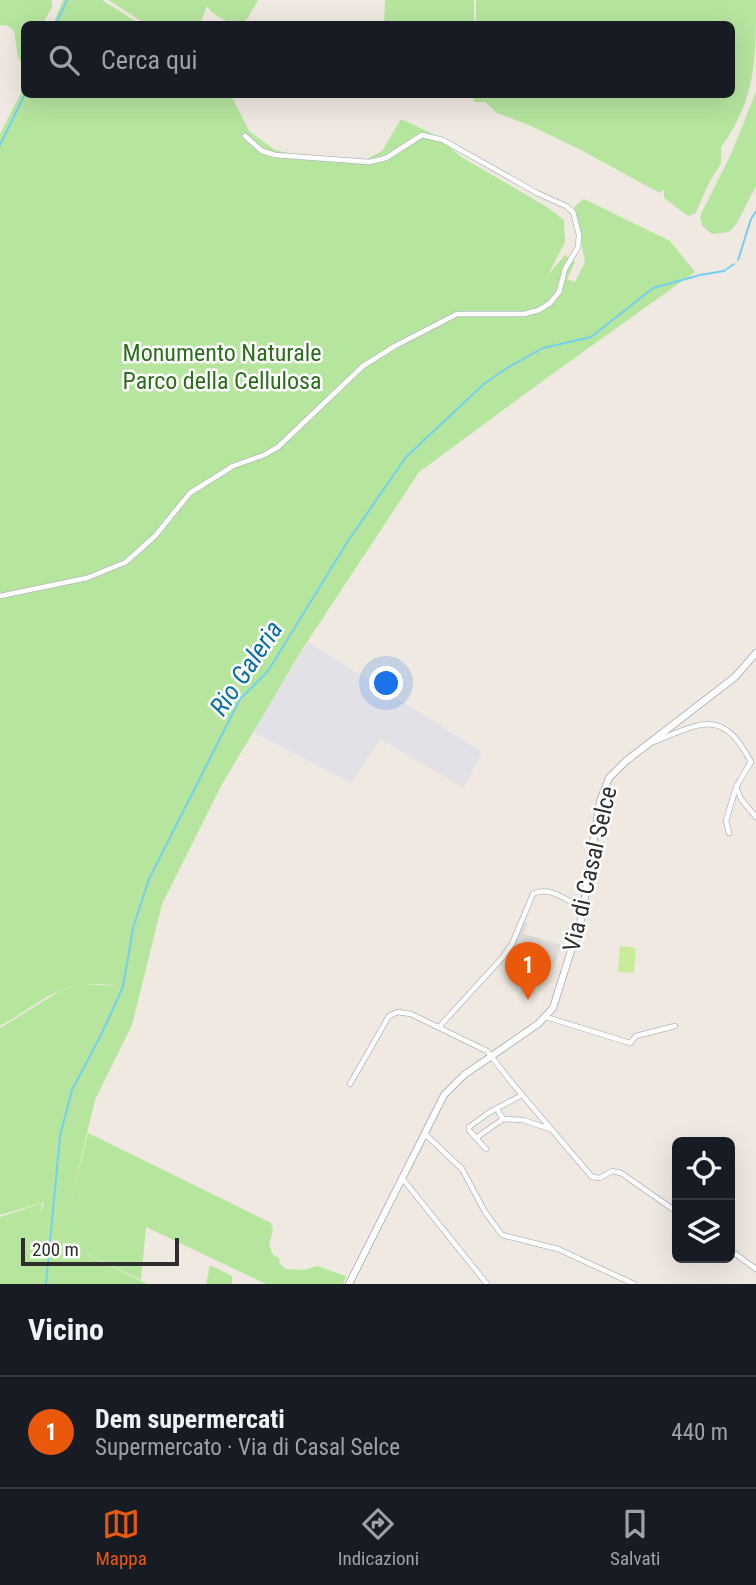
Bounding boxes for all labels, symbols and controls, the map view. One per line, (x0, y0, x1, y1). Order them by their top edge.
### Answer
search box (21, 21, 735, 98)
icon: search (45, 41, 83, 79)
text: Cerca qui (101, 45, 198, 75)
park label: Monumento Naturale Parco della Cellulosa (122, 339, 322, 395)
water label: Rio Galeria (203, 615, 289, 721)
your location (369, 666, 403, 700)
street label: Via di Casal Selce (557, 784, 623, 954)
pin: 1 (505, 942, 551, 1000)
map controls (672, 1137, 735, 1263)
button: locate (672, 1137, 735, 1200)
button: layers (672, 1200, 735, 1263)
scale bar (21, 1235, 178, 1267)
text: 200 m (32, 1238, 79, 1261)
text: Vicino (28, 1312, 104, 1347)
text: Dem supermercati (95, 1404, 285, 1434)
text: 1 (45, 1419, 57, 1446)
text: 440 m (671, 1419, 728, 1446)
text: Supermercato · Via di Casal Selce (95, 1434, 400, 1461)
tab: Mappa (95, 1505, 147, 1570)
tab: Indicazioni (338, 1505, 419, 1570)
tab: Salvati (610, 1505, 660, 1570)

